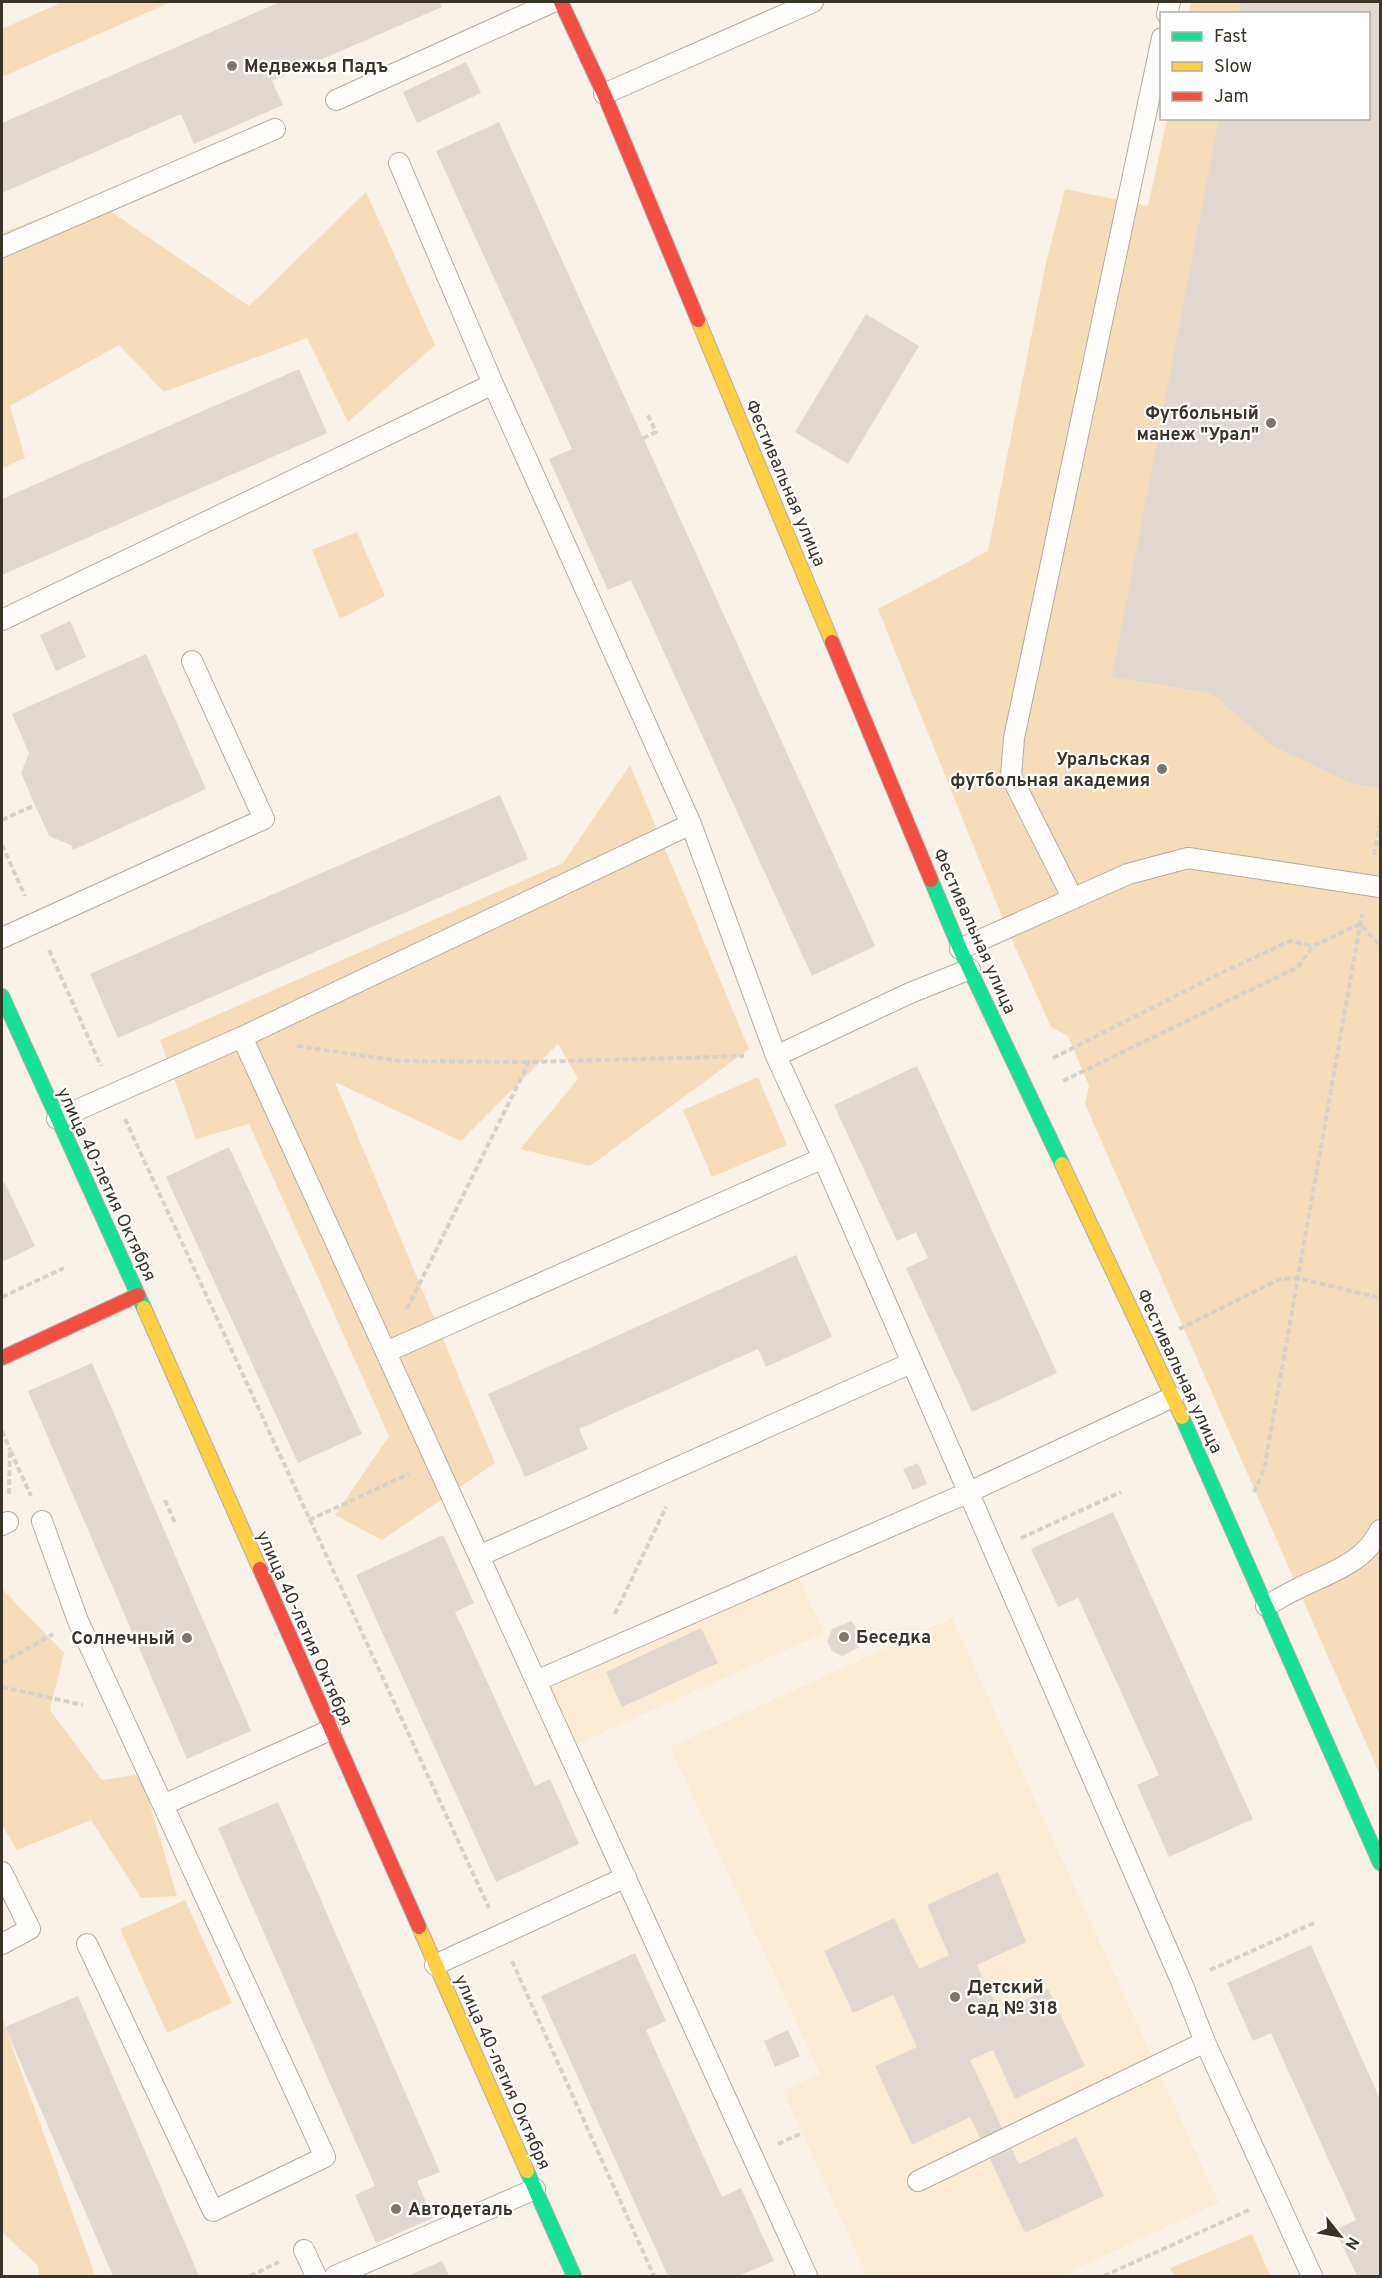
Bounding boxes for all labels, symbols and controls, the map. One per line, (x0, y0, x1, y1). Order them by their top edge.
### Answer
legend (1160, 12, 1370, 120)
text: Fast (1214, 26, 1247, 49)
place label: Медвежья Падъ (244, 56, 388, 79)
text: Slow (1214, 56, 1252, 79)
marker: Медвежья Падъ (225, 59, 239, 73)
text: Jam (1214, 86, 1249, 109)
street label: Фестивальная улица (739, 397, 830, 570)
place label: Футбольный манеж "Урал" (1137, 403, 1259, 447)
marker: Футбольный манеж "Урал" (1264, 416, 1278, 430)
place label: Уральская футбольная академия (950, 749, 1150, 793)
marker: Уральская футбольная академия (1155, 762, 1169, 776)
street label: Фестивальная улица (927, 845, 1021, 1018)
street label: улица 40-летия Октября (51, 1084, 161, 1285)
street label: Фестивальная улица (1130, 1286, 1227, 1458)
street label: улица 40-летия Октября (250, 1527, 357, 1730)
place label: Беседка (856, 1627, 931, 1650)
place label: Солнечный (71, 1628, 175, 1651)
marker: Беседка (837, 1630, 851, 1644)
marker: Солнечный (180, 1631, 194, 1645)
street label: улица 40-летия Октября (448, 1971, 555, 2174)
place label: Детский сад № 318 (967, 1977, 1058, 2021)
marker: Детский сад № 318 (948, 1990, 962, 2004)
place label: Автодеталь (408, 2199, 513, 2222)
marker: Автодеталь (389, 2202, 403, 2216)
north arrow (1310, 2206, 1370, 2266)
text: N (1340, 2233, 1363, 2253)

